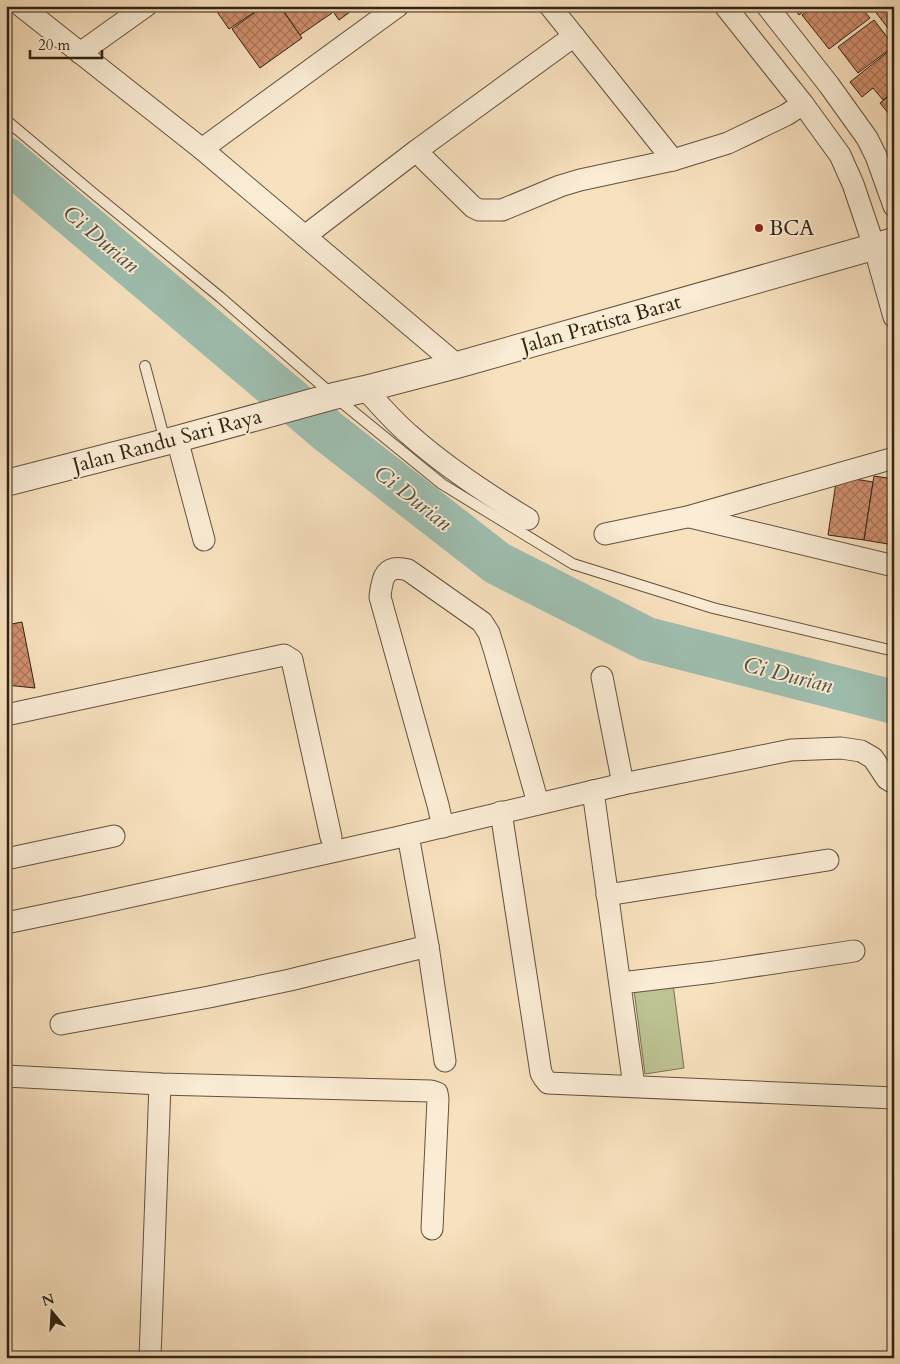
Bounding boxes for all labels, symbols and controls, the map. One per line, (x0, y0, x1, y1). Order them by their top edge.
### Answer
scale bar (30, 28, 102, 60)
text: 20 m (38, 35, 70, 55)
water label: Ci Durian (56, 198, 146, 280)
place label: BCA (769, 214, 814, 243)
marker: BCA (753, 222, 765, 234)
street label: Jalan Pratista Barat (515, 287, 685, 362)
street label: Jalan Randu Sari Raya (66, 402, 265, 481)
water label: Ci Durian (368, 458, 458, 538)
water label: Ci Durian (740, 649, 836, 701)
north arrow (28, 1286, 78, 1336)
text: N (39, 1289, 57, 1311)

